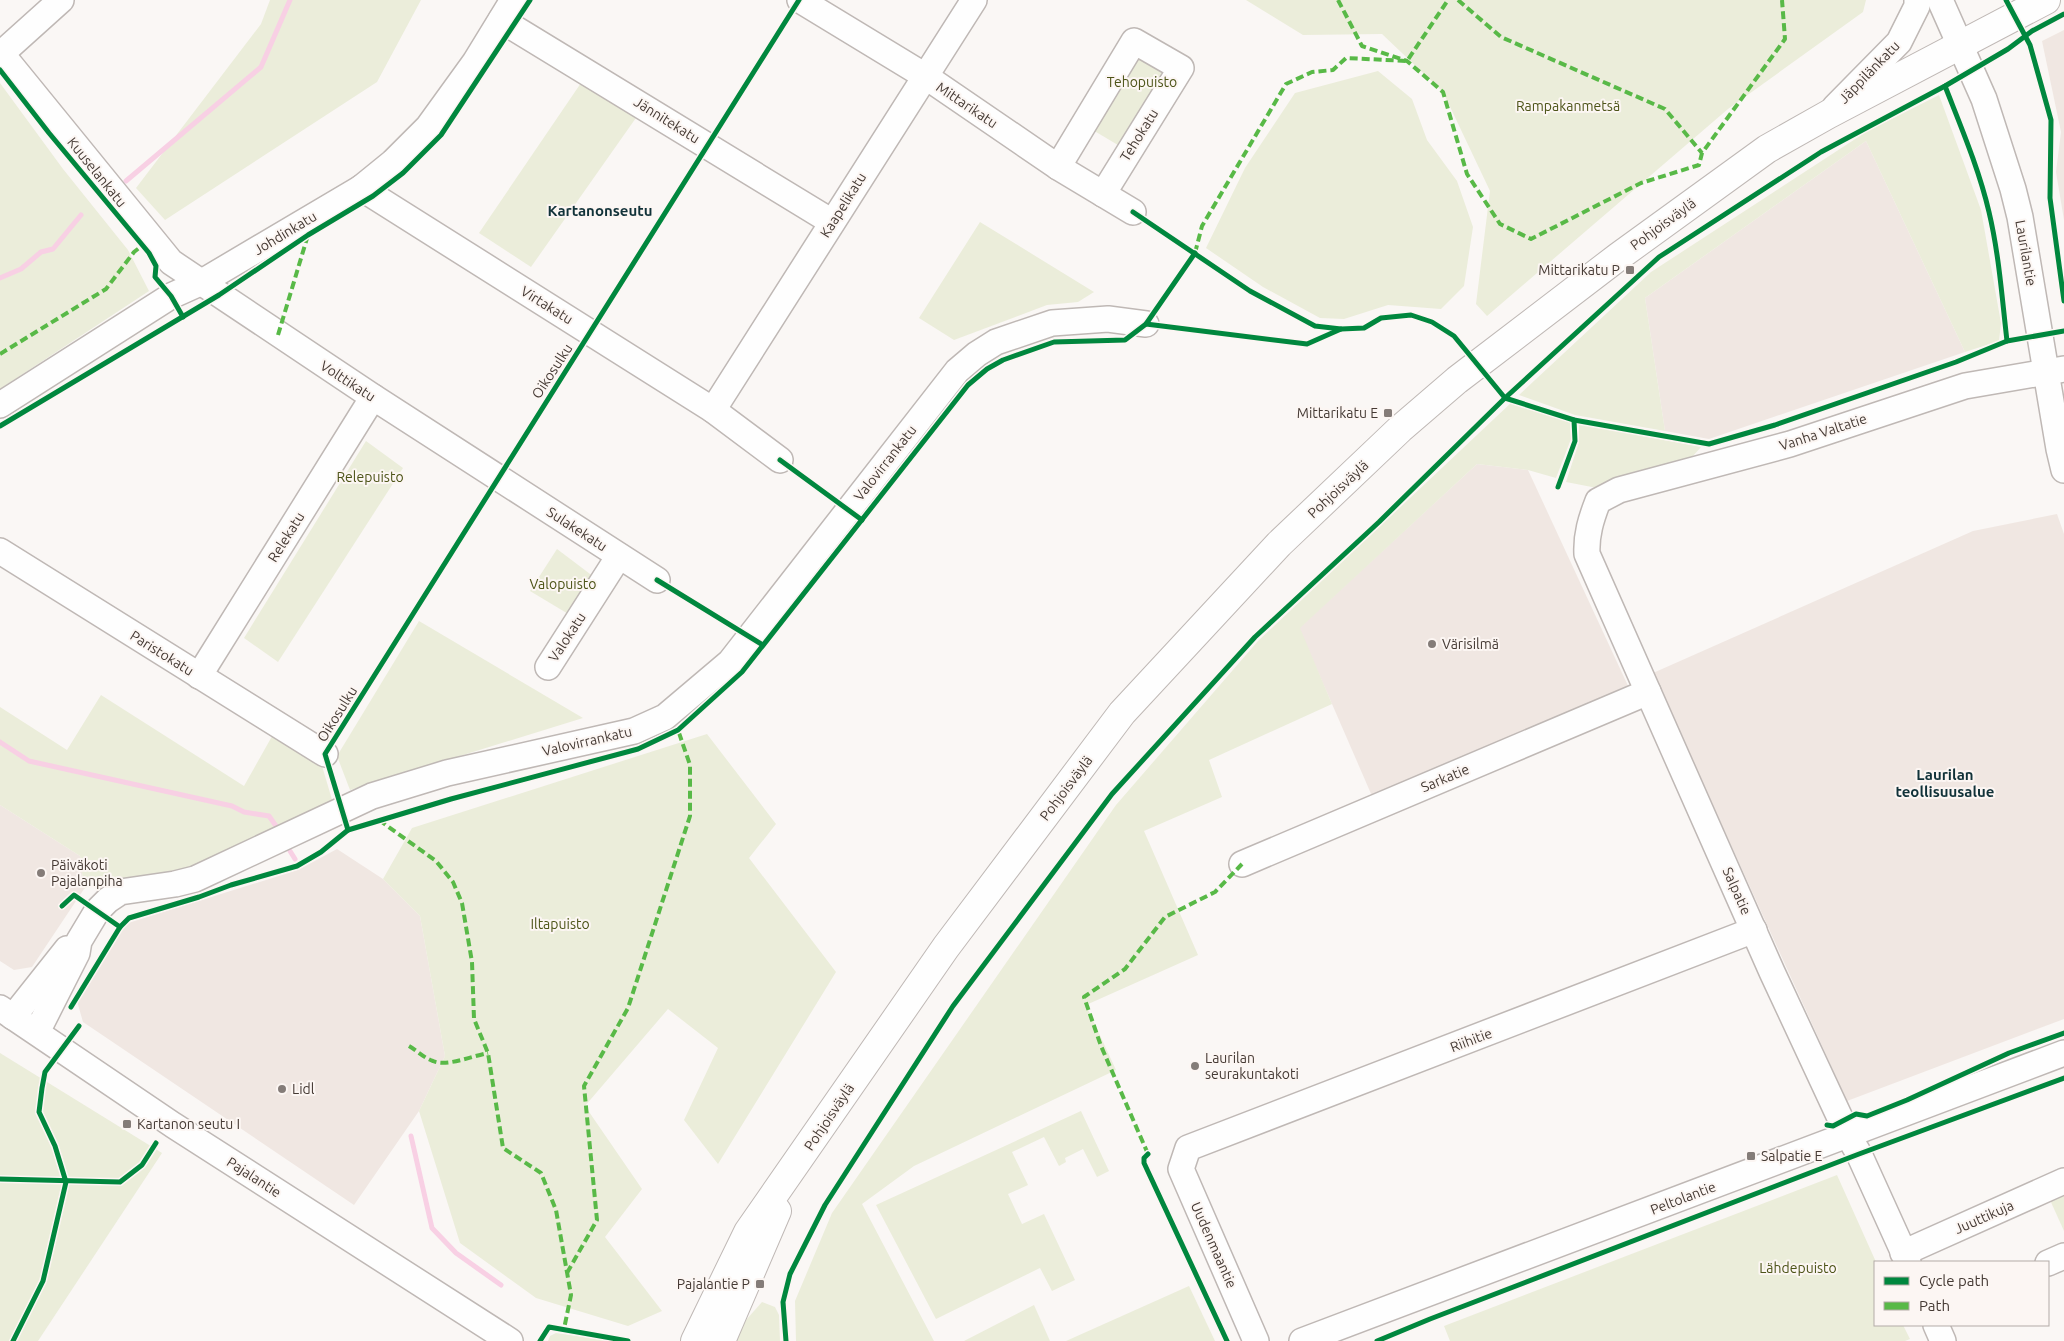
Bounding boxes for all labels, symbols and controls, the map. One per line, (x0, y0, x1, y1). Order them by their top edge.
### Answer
street label: Jäppilänkatu (1835, 37, 1903, 107)
park label: Tehopuisto (1107, 74, 1177, 90)
street label: Mittarikatu (933, 79, 1001, 131)
street label: Jännitekatu (631, 93, 703, 147)
park label: Rampakanmetsä (1516, 98, 1620, 114)
street label: Tehokatu (1117, 106, 1161, 164)
street label: Kuuselankatu (64, 134, 130, 210)
street label: Kaapelikatu (817, 170, 869, 240)
street label: Pohjoisväylä (1627, 195, 1699, 253)
district label: Kartanonseutu (548, 202, 652, 219)
street label: Johdinkatu (251, 208, 319, 258)
street label: Laurilantie (2012, 219, 2040, 287)
place label: Mittarikatu P (1538, 262, 1620, 278)
marker: Mittarikatu P (1624, 264, 1636, 276)
street label: Virtakatu (518, 283, 576, 327)
street label: Oikosulku (528, 341, 576, 401)
street label: Volttikatu (317, 357, 379, 405)
place label: Mittarikatu E (1297, 405, 1378, 421)
marker: Mittarikatu E (1382, 407, 1394, 419)
street label: Vanha Valtatie (1777, 410, 1869, 454)
street label: Valovirrankatu (851, 422, 919, 504)
street label: Pohjoisväylä (1304, 457, 1372, 521)
park label: Relepuisto (336, 469, 404, 485)
street label: Sulakekatu (544, 504, 610, 554)
street label: Relekatu (264, 509, 308, 565)
park label: Valopuisto (529, 576, 597, 592)
street label: Valokatu (545, 609, 589, 665)
street label: Paristokatu (127, 627, 197, 679)
place label: Värisilmä (1442, 636, 1499, 652)
marker: Värisilmä (1426, 638, 1438, 650)
street label: Oikosulku (314, 683, 360, 745)
street label: Valovirrankatu (541, 723, 633, 759)
street label: Pohjoisväylä (1036, 752, 1096, 824)
street label: Sarkatie (1419, 761, 1471, 795)
district label: Laurilan teollisuusalue (1896, 766, 1994, 800)
place label: Päiväkoti Pajalanpiha (51, 857, 123, 889)
street label: Salpatie (1719, 865, 1755, 917)
marker: Päiväkoti Pajalanpiha (35, 867, 47, 879)
park label: Iltapuisto (530, 916, 590, 932)
street label: Riihitie (1448, 1025, 1494, 1055)
place label: Laurilan seurakuntakoti (1205, 1050, 1299, 1082)
marker: Laurilan seurakuntakoti (1189, 1060, 1201, 1072)
place label: Lidl (292, 1081, 315, 1097)
street label: Pohjoisväylä (801, 1081, 857, 1153)
marker: Lidl (276, 1083, 288, 1095)
place label: Kartanon seutu I (137, 1116, 240, 1132)
marker: Kartanon seutu I (121, 1118, 133, 1130)
place label: Salpatie E (1761, 1148, 1822, 1164)
marker: Salpatie E (1745, 1150, 1757, 1162)
street label: Pajalantie (224, 1154, 284, 1200)
street label: Peltolantie (1648, 1178, 1718, 1218)
street label: Juuttikuja (1952, 1197, 2016, 1237)
street label: Uudenmaantie (1188, 1199, 1240, 1291)
park label: Lähdepuisto (1759, 1260, 1837, 1276)
legend (1874, 1261, 2049, 1326)
text: Cycle path (1919, 1272, 1989, 1289)
place label: Pajalantie P (677, 1276, 750, 1292)
marker: Pajalantie P (754, 1278, 766, 1290)
text: Path (1919, 1297, 1950, 1314)

